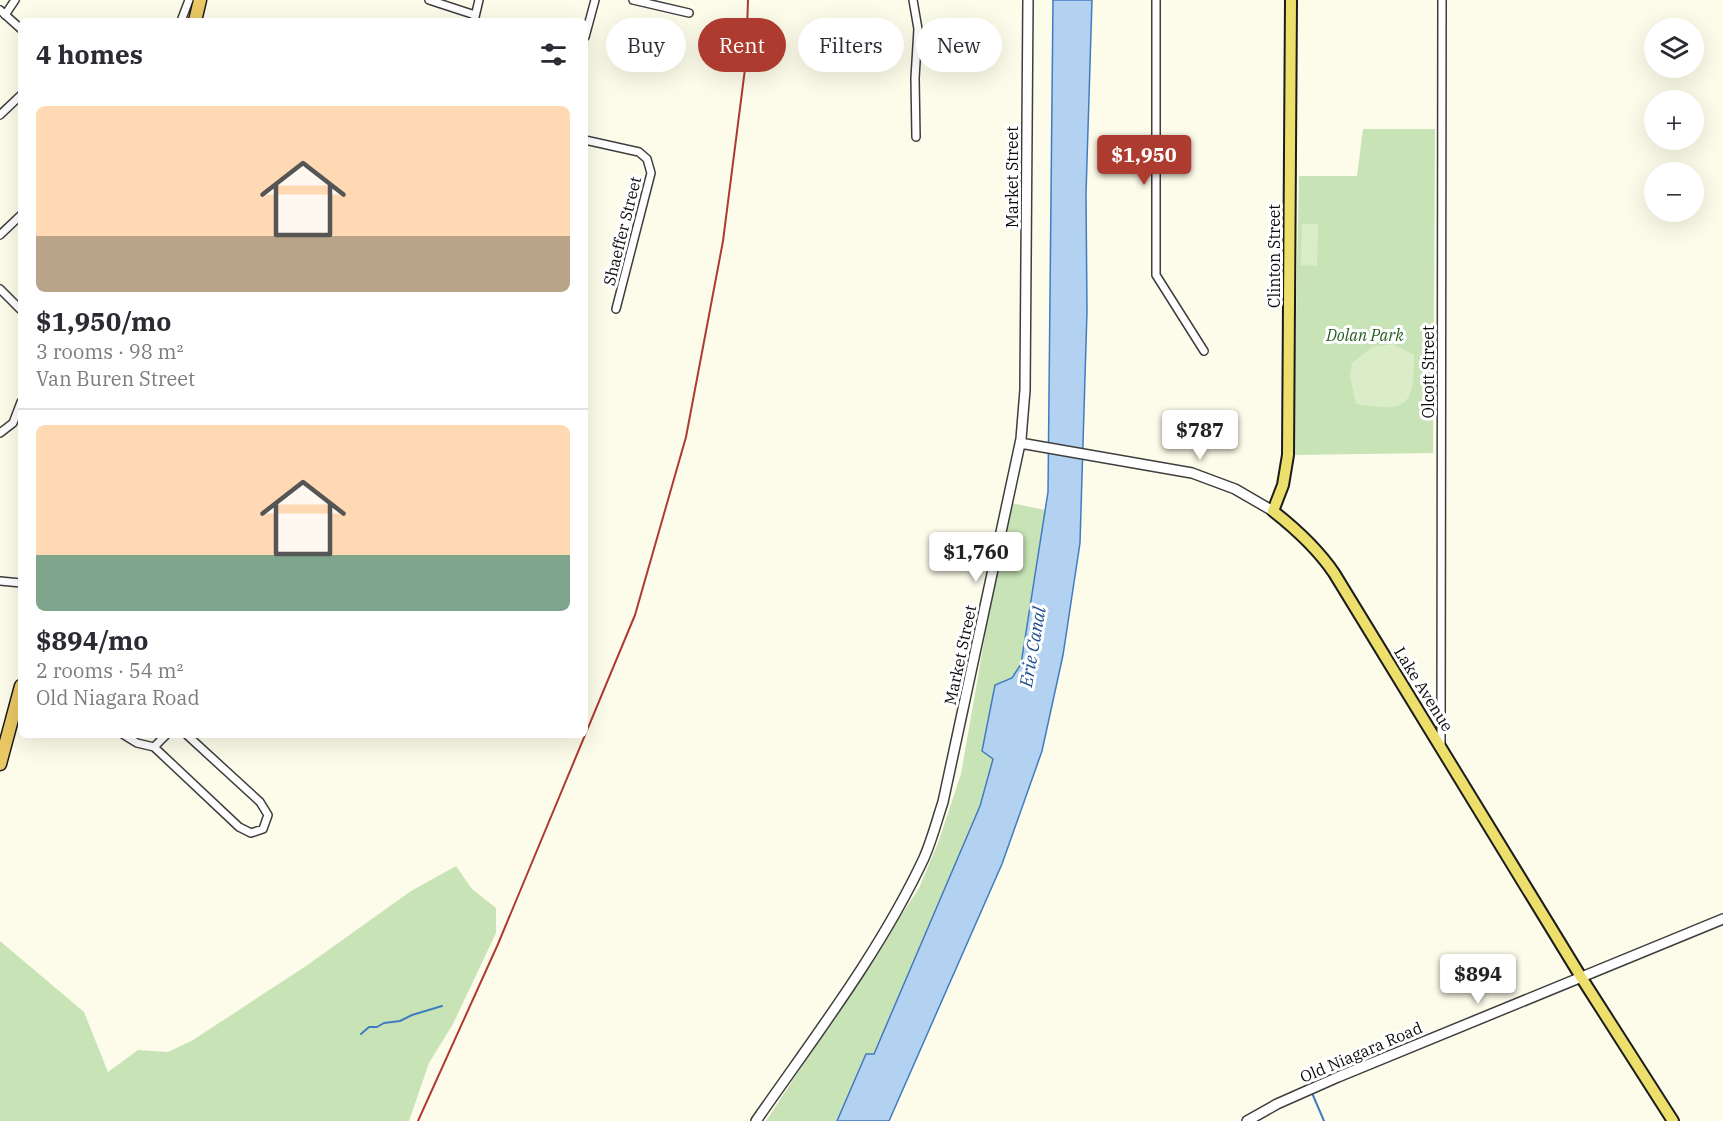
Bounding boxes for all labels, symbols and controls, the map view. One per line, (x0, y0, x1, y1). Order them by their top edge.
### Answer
chip: Buy (606, 18, 686, 72)
chip: Rent (698, 18, 786, 72)
chip: Filters (798, 18, 904, 72)
chip: New (916, 18, 1002, 72)
map controls (1644, 18, 1704, 222)
button: layers (1644, 18, 1704, 78)
text: 4 homes (36, 37, 143, 71)
icon: filters (537, 38, 570, 71)
button: + (1644, 90, 1704, 150)
street label: Market Street (1002, 126, 1022, 228)
pin: $1,950 (1095, 135, 1193, 186)
text: $1,950 (1111, 141, 1177, 168)
icon: home (249, 145, 357, 253)
button: − (1644, 162, 1704, 222)
street label: Shaeffer Street (599, 174, 645, 288)
street label: Clinton Street (1264, 204, 1284, 308)
text: $1,950/mo (36, 304, 171, 338)
park label: Dolan Park (1325, 325, 1404, 345)
street label: Olcott Street (1418, 325, 1438, 419)
text: 3 rooms · 98 m² (36, 338, 183, 365)
text: Van Buren Street (36, 365, 195, 392)
pin: $787 (1164, 410, 1236, 461)
text: $787 (1176, 416, 1224, 443)
icon: home (249, 464, 357, 572)
pin: $1,760 (927, 532, 1025, 583)
text: $1,760 (943, 538, 1009, 565)
street label: Market Street (940, 603, 980, 707)
water label: Erie Canal (1014, 604, 1051, 690)
text: $894/mo (36, 623, 148, 657)
street label: Lake Avenue (1390, 643, 1458, 735)
text: 2 rooms · 54 m² (36, 657, 183, 684)
text: Old Niagara Road (36, 684, 200, 711)
pin: $894 (1442, 954, 1514, 1005)
text: $894 (1454, 960, 1502, 987)
street label: Old Niagara Road (1297, 1017, 1425, 1087)

